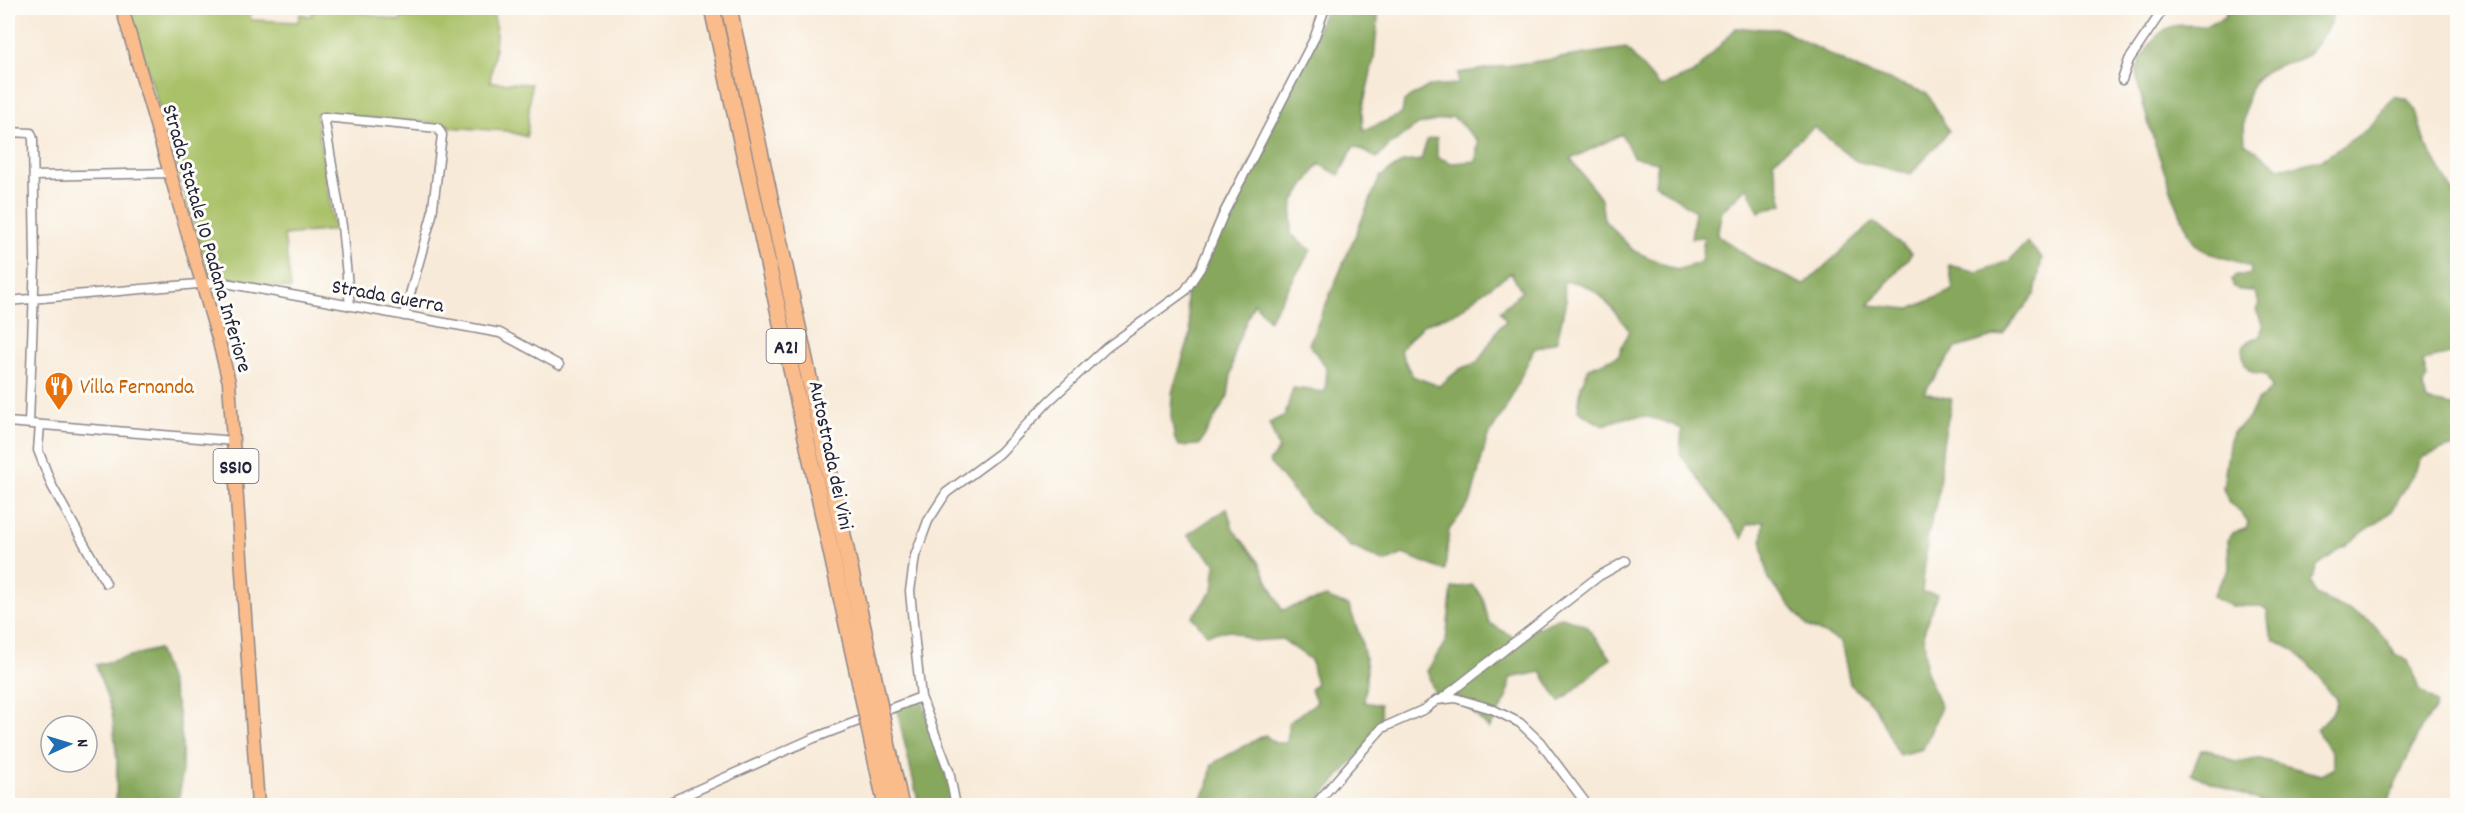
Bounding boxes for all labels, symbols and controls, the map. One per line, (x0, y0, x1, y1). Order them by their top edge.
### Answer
street label: Strada Statale 10 Padana Inferiore (152, 101, 258, 376)
street label: Strada Guerra (329, 273, 447, 323)
road number: A21 (766, 329, 806, 363)
restaurant icon: Villa Fernanda (43, 370, 75, 412)
place label: Villa Fernanda (80, 374, 195, 404)
street label: Autostrada dei Vini (799, 378, 860, 533)
road number: SS10 (214, 449, 258, 483)
north arrow (39, 714, 99, 774)
text: N (70, 738, 93, 748)

